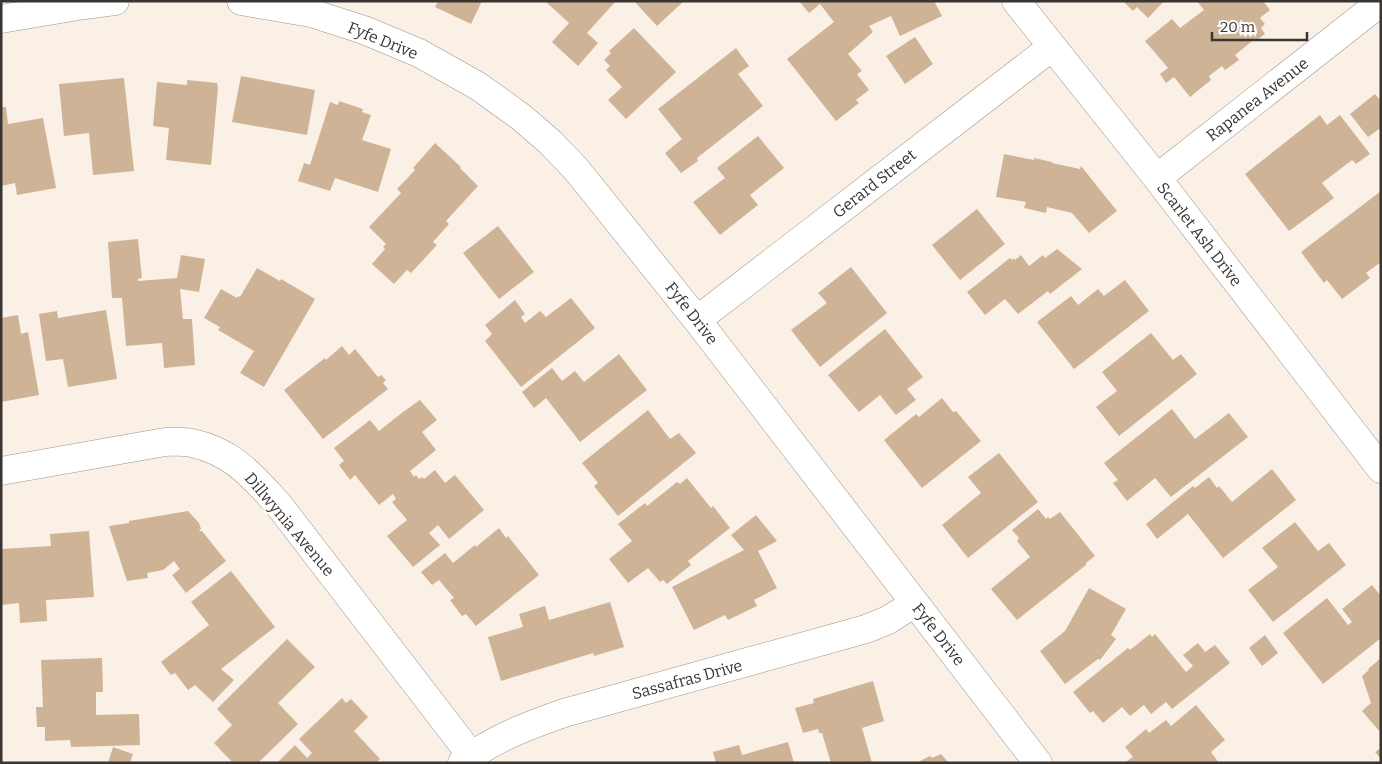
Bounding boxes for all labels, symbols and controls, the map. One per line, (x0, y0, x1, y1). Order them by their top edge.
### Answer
scale bar (1212, 10, 1307, 42)
street label: Fyfe Drive (345, 18, 421, 63)
text: 20 m (1220, 18, 1256, 36)
street label: Rapanea Avenue (1202, 54, 1312, 145)
street label: Gerard Street (829, 145, 920, 222)
street label: Scarlet Ash Drive (1153, 179, 1246, 290)
street label: Fyfe Drive (661, 278, 722, 348)
street label: Dillwynia Avenue (241, 469, 338, 580)
street label: Fyfe Drive (908, 599, 969, 669)
street label: Sassafras Drive (630, 656, 744, 703)

